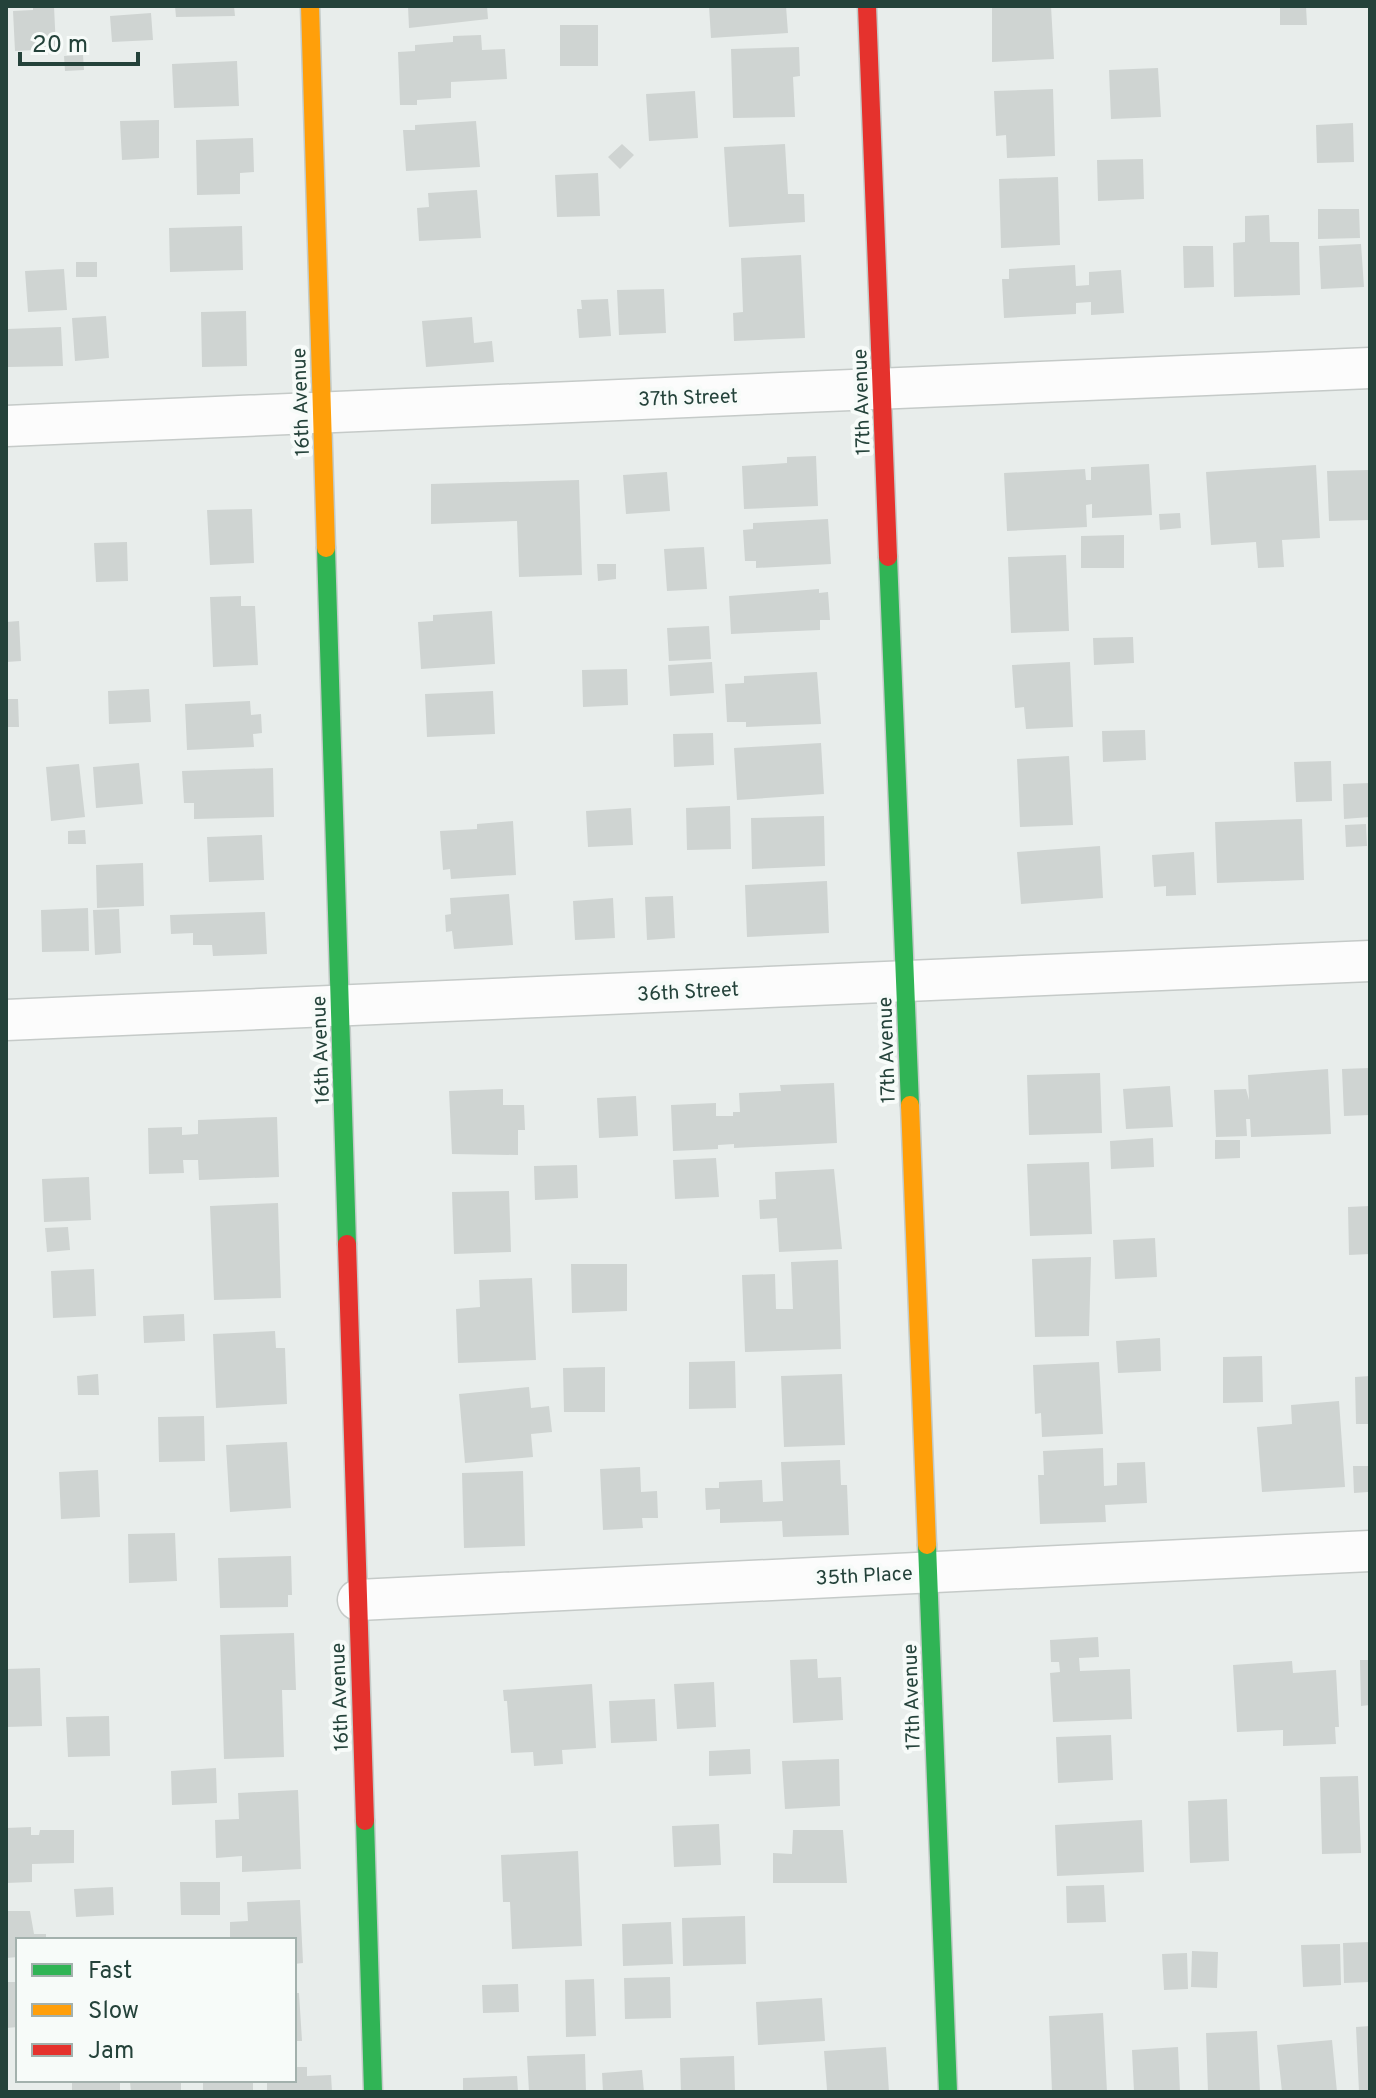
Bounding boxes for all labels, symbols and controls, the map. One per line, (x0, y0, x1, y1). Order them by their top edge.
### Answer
scale bar (20, 16, 138, 66)
text: 20 m (32, 31, 88, 61)
street label: 16th Avenue (287, 347, 317, 457)
street label: 17th Avenue (848, 348, 878, 456)
street label: 37th Street (638, 384, 738, 414)
street label: 36th Street (636, 977, 740, 1009)
street label: 16th Avenue (307, 995, 337, 1105)
street label: 17th Avenue (873, 996, 903, 1104)
street label: 35th Place (815, 1561, 913, 1593)
street label: 16th Avenue (326, 1642, 356, 1752)
street label: 17th Avenue (898, 1643, 928, 1751)
legend (16, 1938, 296, 2082)
text: Fast (88, 1957, 132, 1987)
text: Slow (88, 1997, 139, 2027)
text: Jam (88, 2037, 134, 2067)

